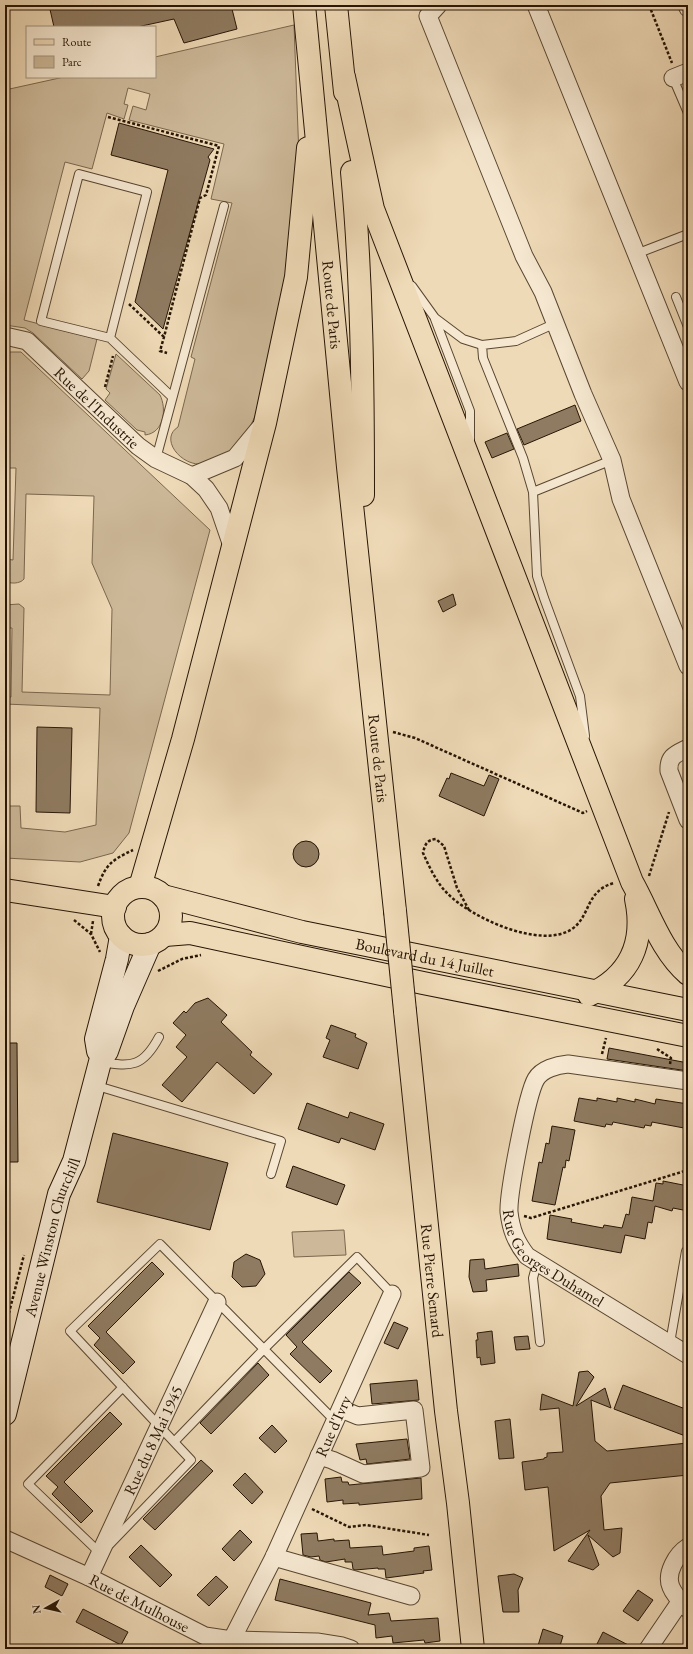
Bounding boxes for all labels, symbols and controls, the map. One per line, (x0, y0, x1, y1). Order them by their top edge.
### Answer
legend (26, 26, 156, 78)
text: Route (62, 34, 92, 50)
text: Parc (62, 54, 82, 70)
street label: Route de Paris (318, 259, 347, 350)
street label: Rue de l'Industrie (50, 362, 144, 453)
street label: Route de Paris (364, 713, 394, 804)
street label: Boulevard du 14 Juillet (354, 933, 496, 981)
street label: Avenue Winston Churchill (18, 1155, 85, 1320)
street label: Rue Georges Duhamel (498, 1208, 608, 1312)
street label: Rue Pierre Semard (416, 1223, 449, 1340)
street label: Rue du 8 Mai 1945 (118, 1382, 187, 1498)
street label: Rue d'Ivry (310, 1391, 356, 1460)
street label: Rue de Mulhouse (86, 1569, 193, 1637)
north arrow (26, 1588, 66, 1628)
text: N (29, 1604, 44, 1615)

